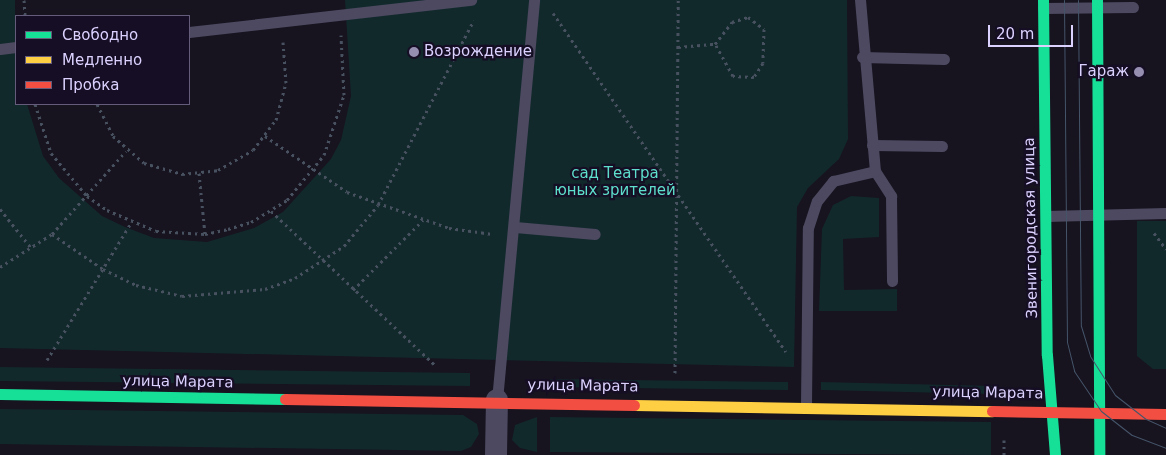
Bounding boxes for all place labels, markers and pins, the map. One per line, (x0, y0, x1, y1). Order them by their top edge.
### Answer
place label: Возрождение (424, 43, 532, 61)
marker: Возрождение (408, 46, 420, 58)
place label: Гараж (1078, 63, 1129, 81)
marker: Гараж (1133, 66, 1145, 78)

